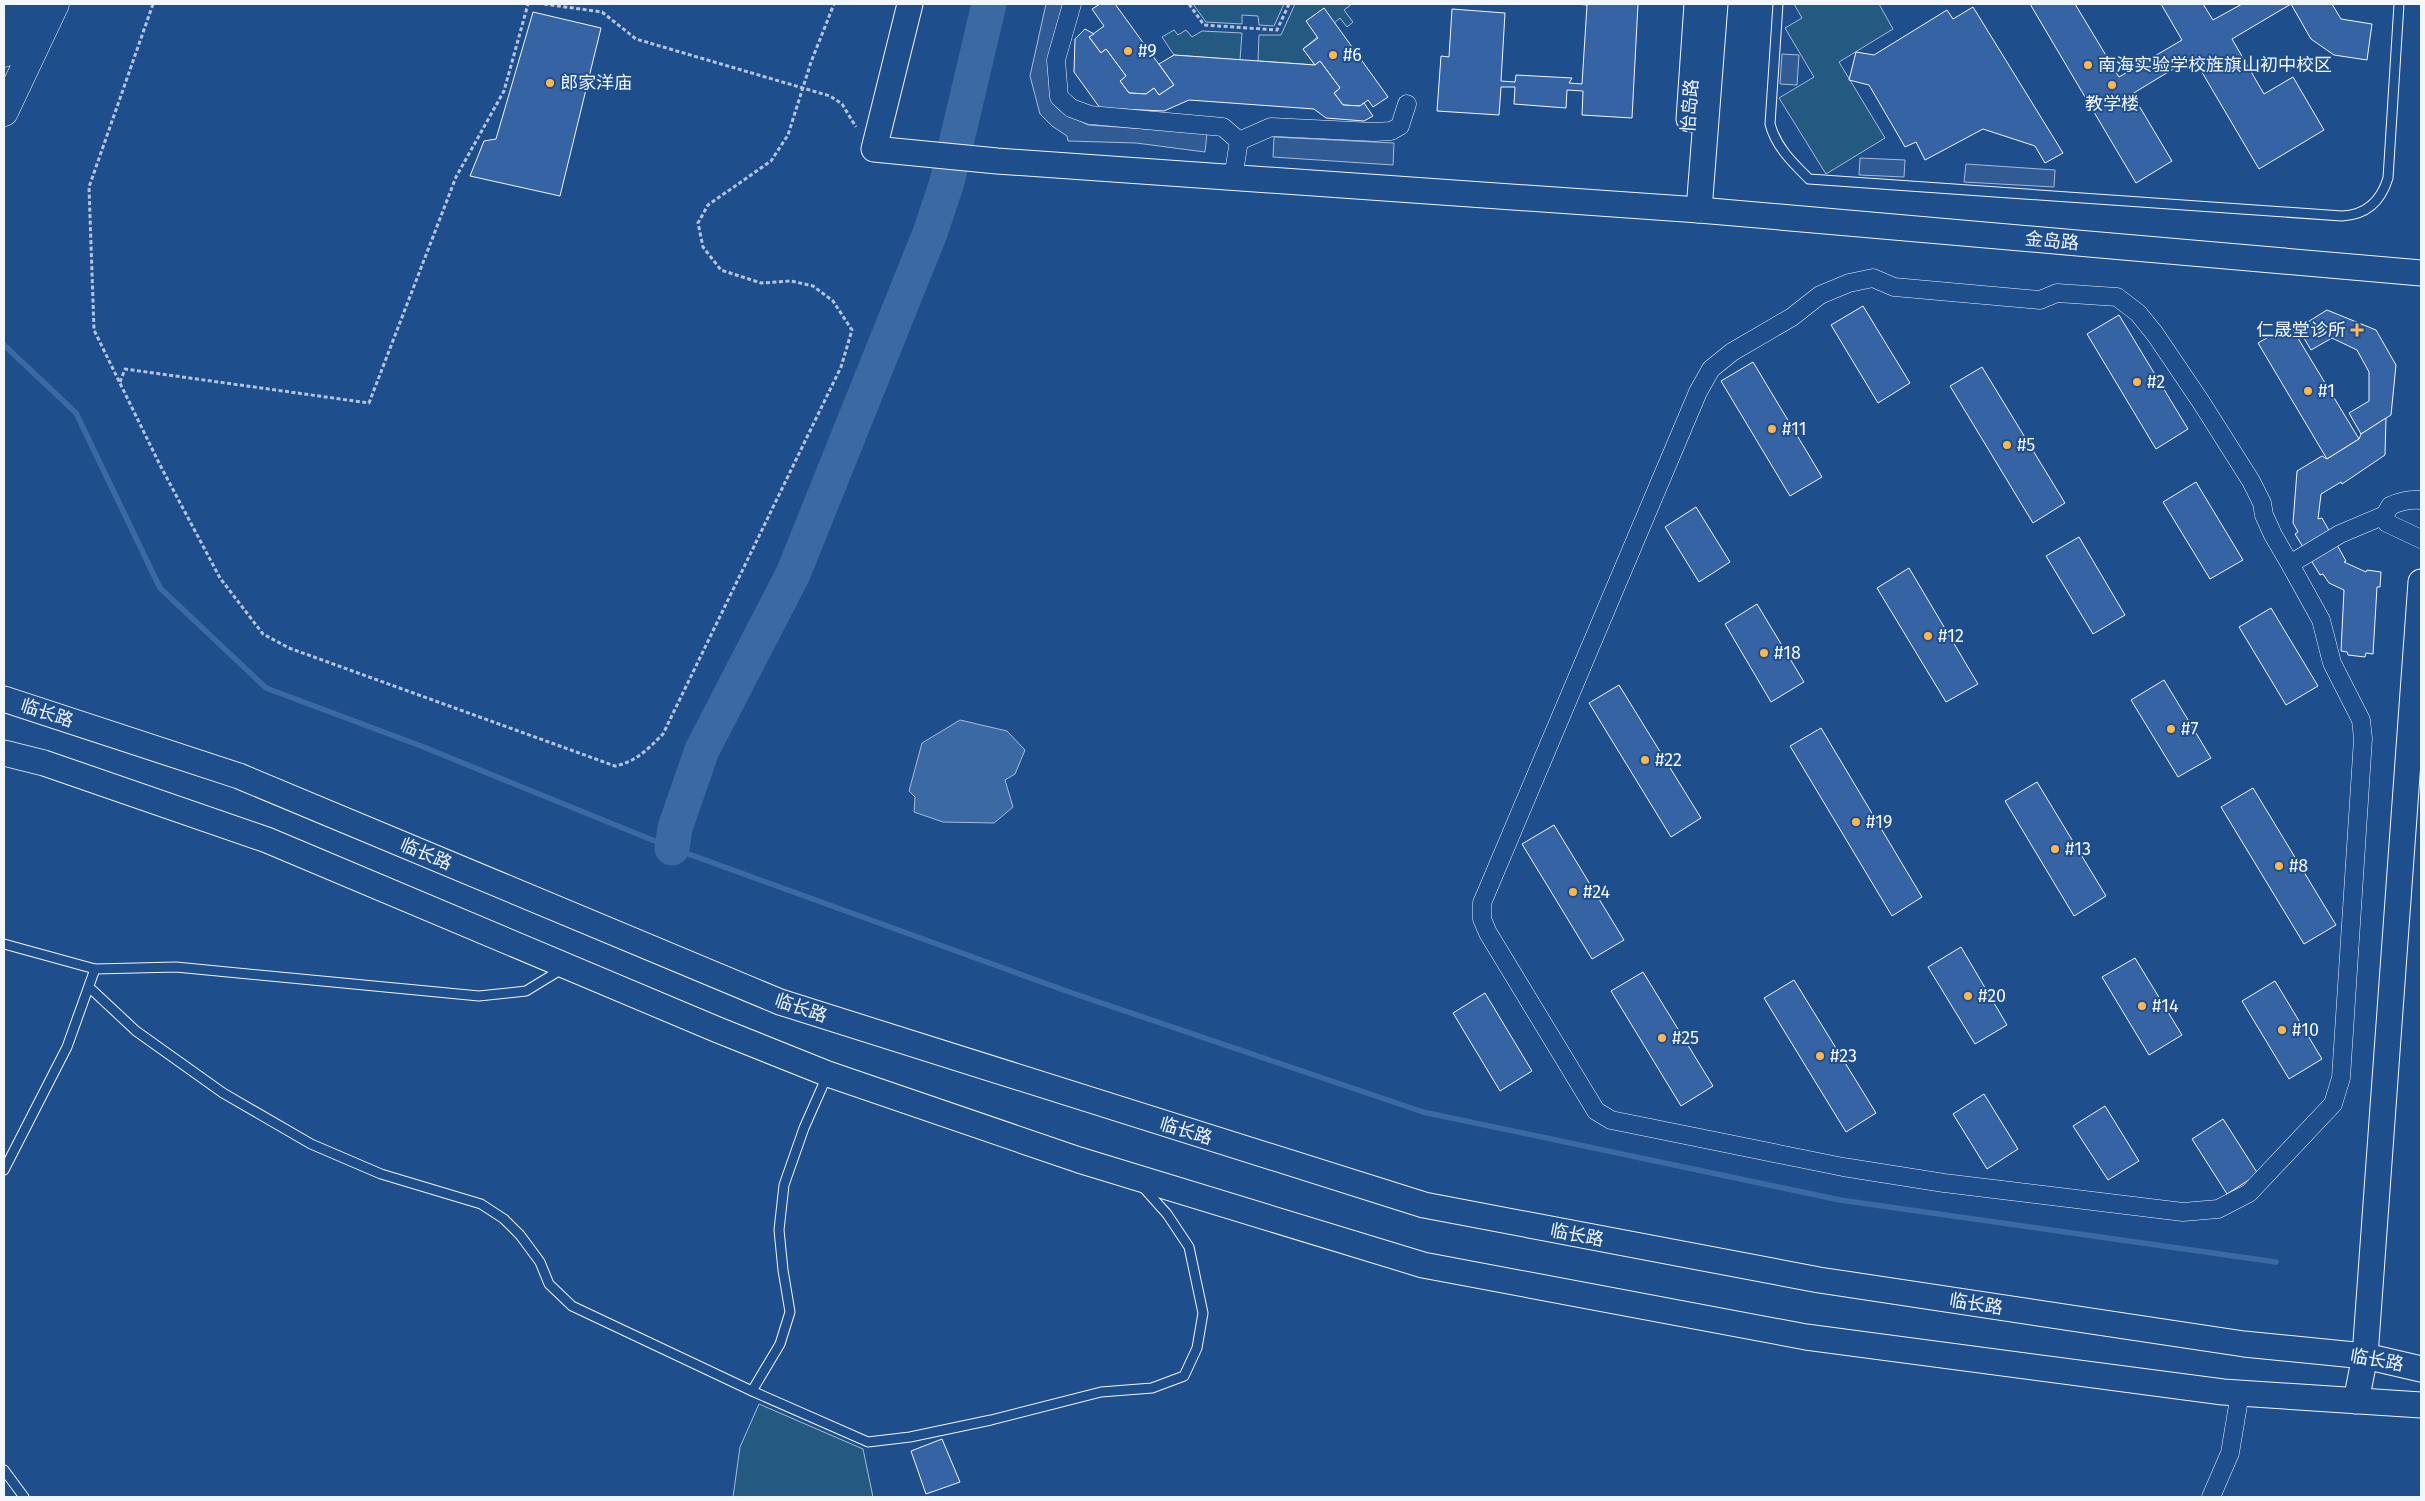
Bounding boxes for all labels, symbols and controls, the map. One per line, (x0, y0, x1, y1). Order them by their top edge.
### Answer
place label: #9 (1138, 40, 1157, 62)
place label: #6 (1343, 44, 1362, 66)
marker: #9 (1122, 45, 1134, 57)
marker: #6 (1327, 49, 1339, 61)
place label: 南海实验学校旌旗山初中校区 (2098, 54, 2332, 76)
marker: 南海实验学校旌旗山初中校区 (2082, 59, 2094, 71)
place label: 郎家洋庙 (560, 72, 632, 94)
marker: 郎家洋庙 (544, 77, 556, 89)
street label: 怡岛路 (1677, 78, 1703, 134)
marker: 教学楼 (2106, 79, 2118, 91)
place label: 教学楼 (2085, 93, 2139, 115)
street label: 金岛路 (2024, 228, 2080, 254)
place label: 仁晟堂诊所 (2256, 319, 2346, 341)
marker: 仁晟堂诊所 (2350, 323, 2364, 337)
place label: #2 (2147, 371, 2165, 393)
marker: #2 (2131, 376, 2143, 388)
place label: #1 (2318, 380, 2335, 402)
marker: #1 (2302, 385, 2314, 397)
place label: #11 (1782, 418, 1807, 440)
marker: #11 (1766, 423, 1778, 435)
place label: #5 (2017, 434, 2035, 456)
marker: #5 (2001, 439, 2013, 451)
place label: #12 (1938, 625, 1964, 647)
marker: #12 (1922, 630, 1934, 642)
place label: #18 (1774, 642, 1801, 664)
marker: #18 (1758, 647, 1770, 659)
street label: 临长路 (18, 694, 76, 732)
place label: #7 (2181, 718, 2198, 740)
marker: #7 (2165, 723, 2177, 735)
place label: #22 (1655, 749, 1682, 771)
marker: #22 (1639, 754, 1651, 766)
place label: #19 (1866, 811, 1893, 833)
marker: #19 (1850, 816, 1862, 828)
street label: 临长路 (397, 833, 455, 875)
place label: #13 (2065, 838, 2091, 860)
marker: #13 (2049, 843, 2061, 855)
place label: #8 (2289, 855, 2308, 877)
marker: #8 (2273, 860, 2285, 872)
place label: #24 (1583, 881, 1611, 903)
marker: #24 (1567, 886, 1579, 898)
place label: #20 (1978, 985, 2006, 1007)
street label: 临长路 (772, 989, 830, 1027)
marker: #20 (1962, 990, 1974, 1002)
place label: #14 (2152, 995, 2179, 1017)
marker: #14 (2136, 1000, 2148, 1012)
place label: #10 (2292, 1019, 2319, 1041)
marker: #10 (2276, 1024, 2288, 1036)
place label: #25 (1672, 1027, 1699, 1049)
marker: #25 (1656, 1032, 1668, 1044)
place label: #23 (1830, 1045, 1857, 1067)
marker: #23 (1814, 1050, 1826, 1062)
street label: 临长路 (1157, 1113, 1215, 1149)
street label: 临长路 (1548, 1219, 1606, 1251)
street label: 临长路 (1948, 1289, 2004, 1319)
street label: 临长路 (2349, 1344, 2405, 1376)

